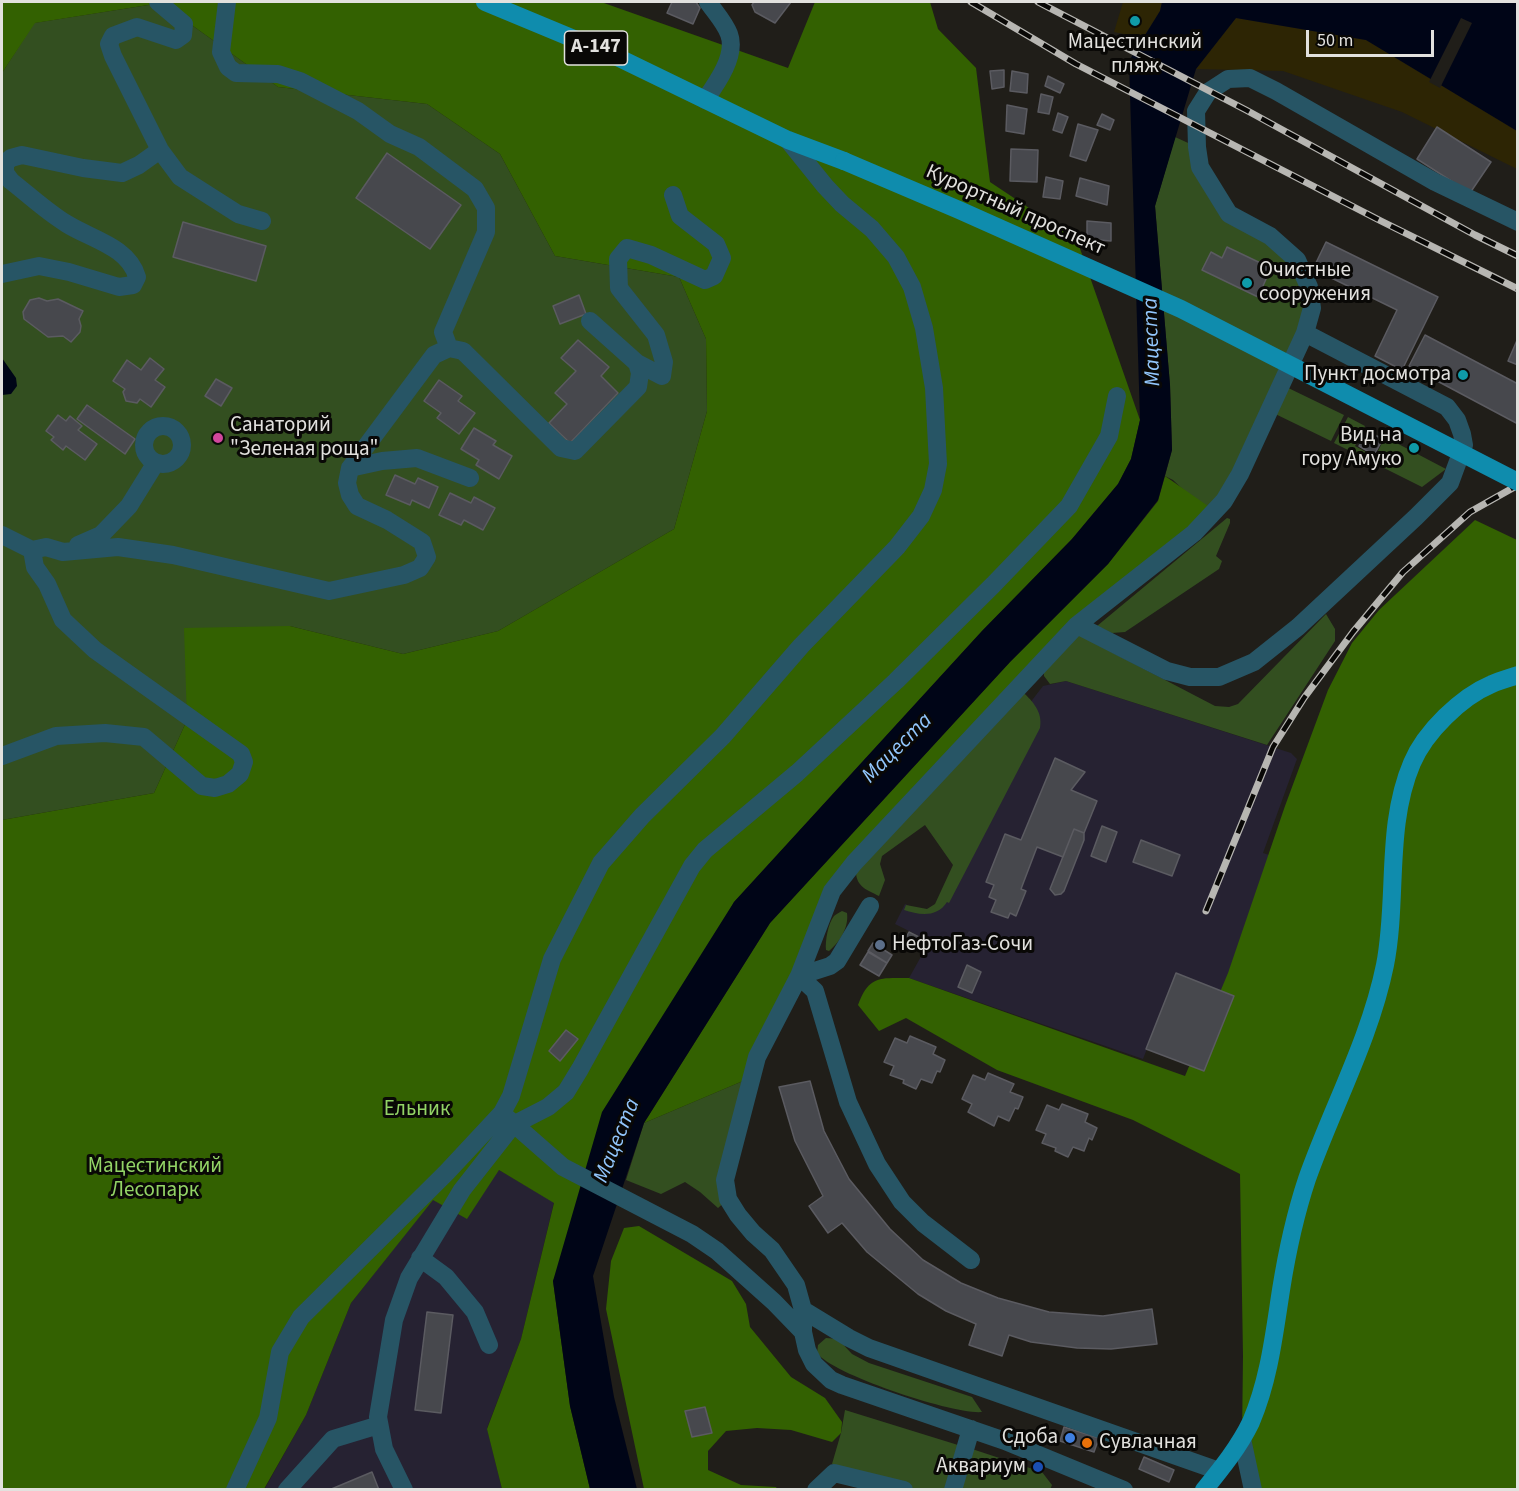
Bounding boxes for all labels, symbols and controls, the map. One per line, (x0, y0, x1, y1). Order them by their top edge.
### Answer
marker: Мацестинский пляж (1128, 14, 1142, 28)
scale bar (1309, 18, 1436, 56)
text: 50 m (1317, 28, 1353, 53)
place label: Мацестинский пляж (1068, 30, 1202, 80)
road number: А-147 (564, 31, 628, 65)
street label: Курортный проспект (921, 160, 1109, 262)
place label: Очистные сооружения (1259, 258, 1371, 308)
marker: Очистные сооружения (1240, 276, 1254, 290)
water label: Мацеста (1138, 297, 1168, 387)
place label: Пункт досмотра (1304, 362, 1451, 388)
marker: Пункт досмотра (1456, 368, 1470, 382)
place label: Санаторий "Зеленая роща" (230, 413, 379, 463)
place label: Вид на гору Амуко (1301, 423, 1402, 473)
marker: Санаторий "Зеленая роща" (211, 431, 225, 445)
marker: Вид на гору Амуко (1407, 441, 1421, 455)
water label: Мацеста (857, 708, 939, 790)
place label: НефтоГаз-Сочи (892, 932, 1033, 958)
marker: НефтоГаз-Сочи (873, 938, 887, 952)
water label: Мацеста (589, 1095, 647, 1187)
park label: Ельник (384, 1097, 450, 1123)
park label: Мацестинский Лесопарк (88, 1154, 222, 1204)
place label: Сдоба (1002, 1425, 1058, 1451)
place label: Сувлачная (1099, 1430, 1197, 1456)
marker: Сдоба (1063, 1431, 1077, 1445)
marker: Сувлачная (1080, 1436, 1094, 1450)
place label: Аквариум (936, 1454, 1026, 1480)
marker: Аквариум (1031, 1460, 1045, 1474)

